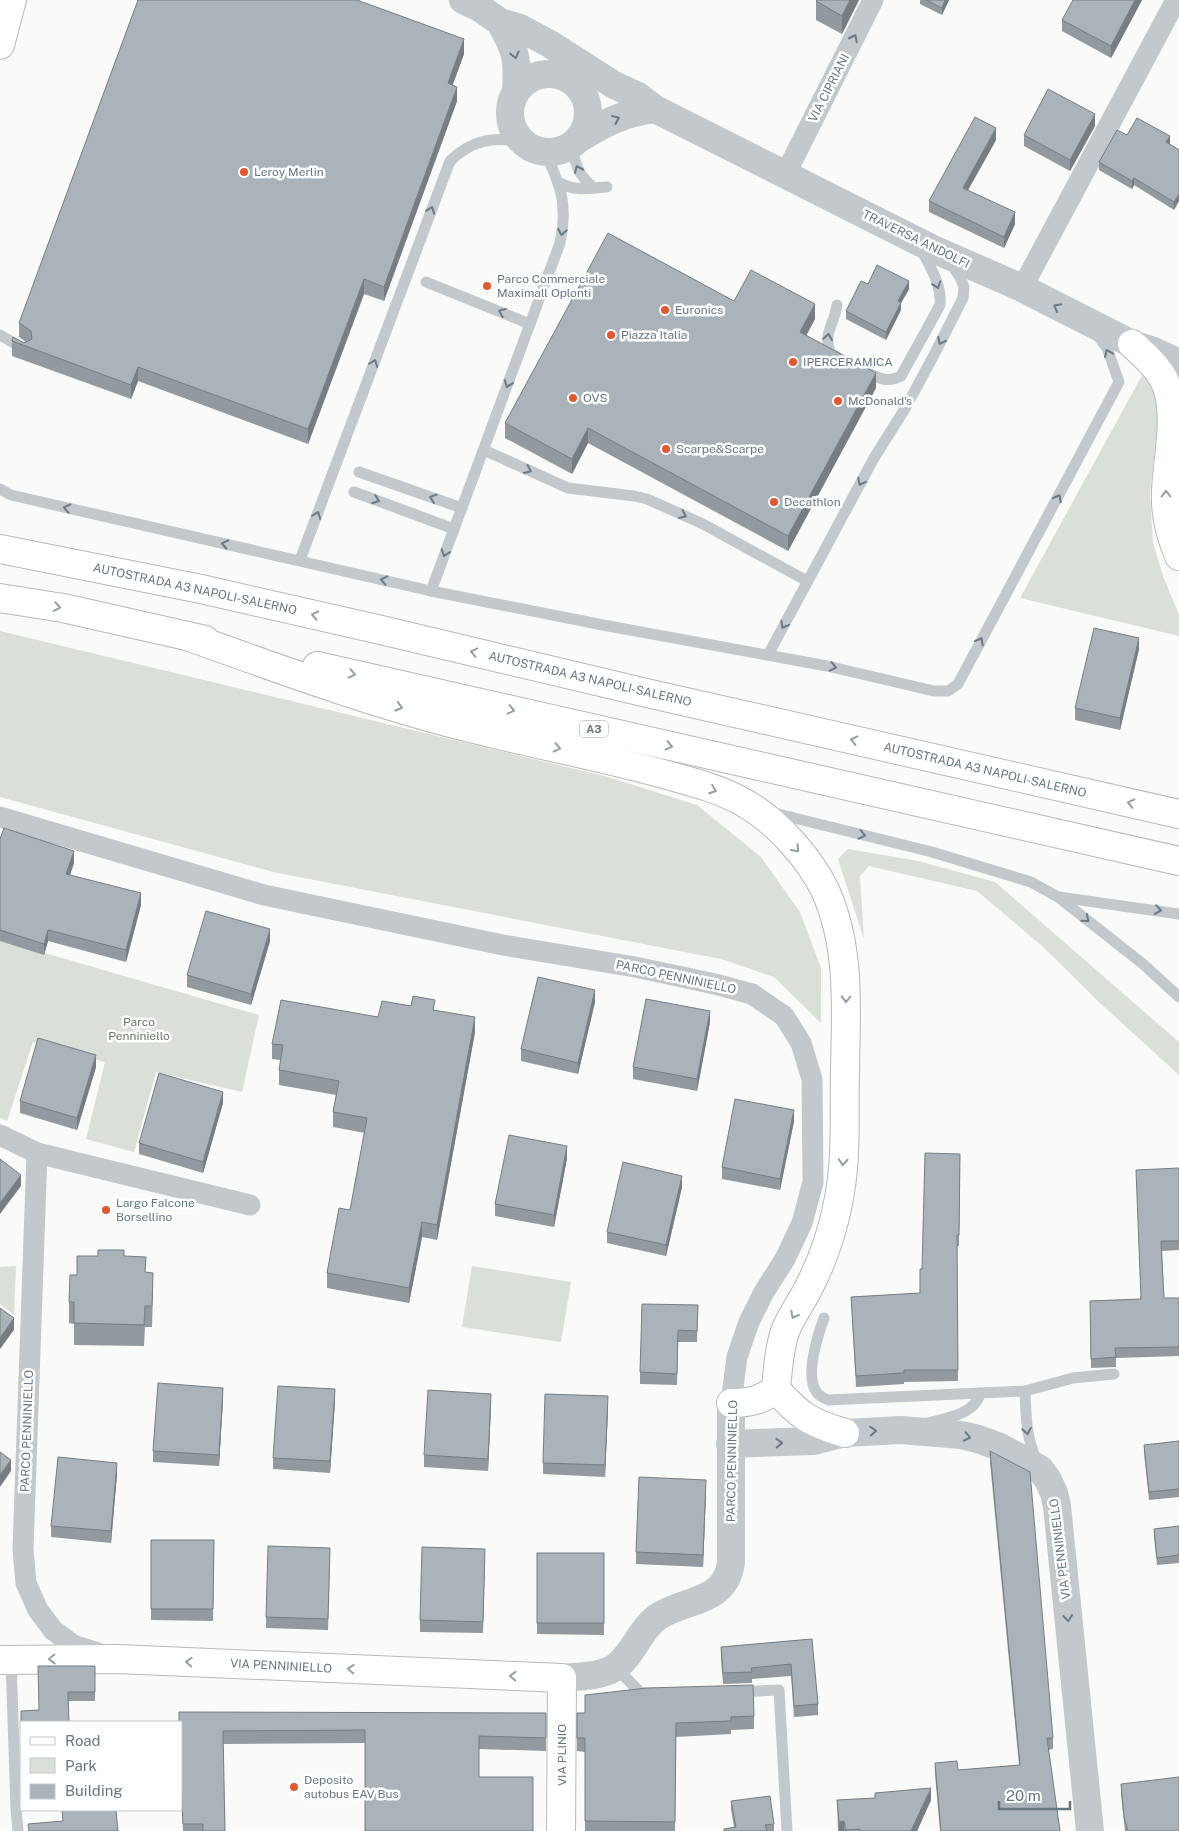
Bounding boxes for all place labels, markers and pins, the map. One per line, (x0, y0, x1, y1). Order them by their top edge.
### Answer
place label: Leroy Merlin (254, 165, 324, 179)
marker: Leroy Merlin (238, 166, 250, 178)
place label: Parco Commerciale Maximall Oplonti (497, 272, 605, 300)
marker: Parco Commerciale Maximall Oplonti (481, 280, 493, 292)
place label: Euronics (675, 303, 723, 317)
marker: Euronics (659, 304, 671, 316)
place label: Piazza Italia (621, 328, 687, 342)
marker: Piazza Italia (605, 329, 617, 341)
place label: IPERCERAMICA (803, 355, 893, 369)
marker: IPERCERAMICA (787, 356, 799, 368)
place label: OVS (583, 391, 608, 405)
marker: OVS (567, 392, 579, 404)
place label: McDonald's (848, 394, 912, 408)
marker: McDonald's (832, 395, 844, 407)
place label: Scarpe&Scarpe (676, 442, 764, 456)
marker: Scarpe&Scarpe (660, 443, 672, 455)
place label: Decathlon (784, 495, 841, 509)
marker: Decathlon (768, 496, 780, 508)
place label: Largo Falcone Borsellino (116, 1196, 195, 1224)
marker: Largo Falcone Borsellino (100, 1204, 112, 1216)
place label: Deposito autobus EAV Bus (304, 1773, 399, 1801)
marker: Deposito autobus EAV Bus (288, 1781, 300, 1793)

